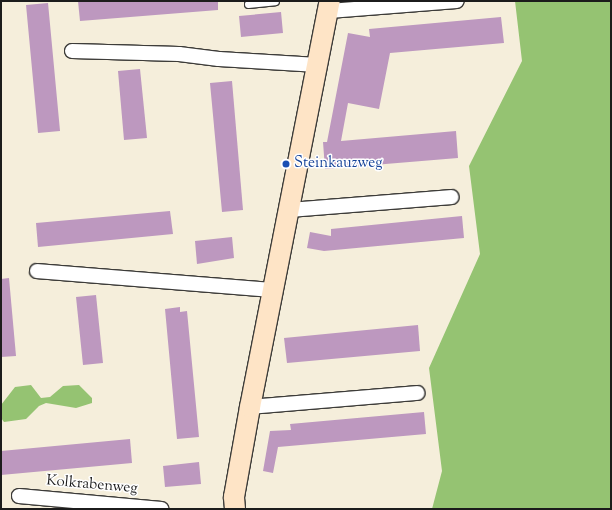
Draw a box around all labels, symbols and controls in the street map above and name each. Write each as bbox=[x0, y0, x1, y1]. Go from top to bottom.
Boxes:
place label: Steinkauzweg bbox=[294, 155, 382, 173]
marker: Steinkauzweg bbox=[281, 159, 291, 169]
street label: Kolkrabenweg bbox=[46, 472, 138, 498]

